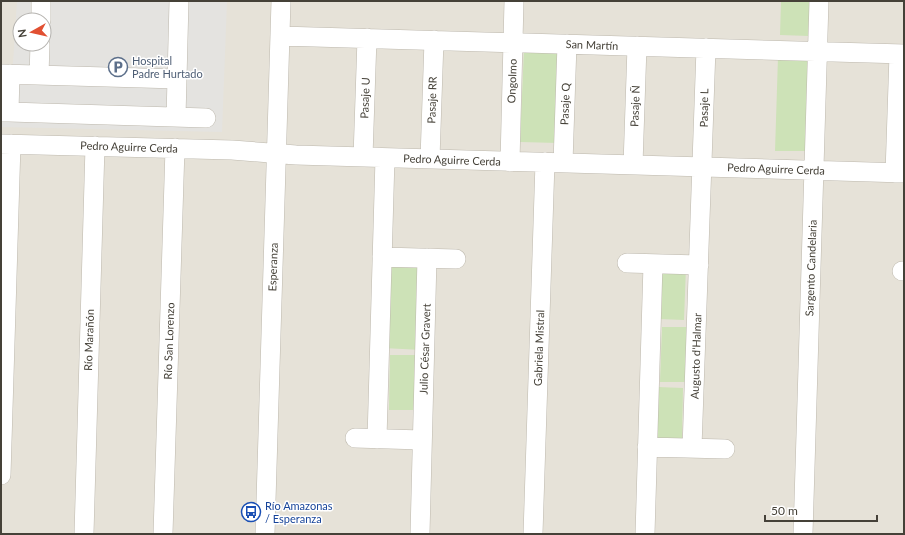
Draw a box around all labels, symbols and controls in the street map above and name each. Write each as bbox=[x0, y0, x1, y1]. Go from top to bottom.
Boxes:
north arrow bbox=[12, 12, 52, 52]
text: N bbox=[15, 28, 29, 39]
street label: San Martín bbox=[565, 37, 619, 52]
place label: Hospital Padre Hurtado bbox=[132, 54, 203, 80]
parking icon: Hospital Padre Hurtado bbox=[107, 56, 129, 78]
street label: Ongolmo bbox=[504, 58, 519, 103]
street label: Pasaje RR bbox=[424, 76, 439, 124]
street label: Pasaje U bbox=[357, 77, 372, 119]
street label: Pasaje Q bbox=[557, 82, 572, 125]
street label: Pasaje Ñ bbox=[627, 85, 642, 127]
street label: Pasaje L bbox=[697, 88, 710, 128]
street label: Pedro Aguirre Cerda bbox=[80, 138, 178, 155]
street label: Pedro Aguirre Cerda bbox=[403, 151, 501, 168]
street label: Pedro Aguirre Cerda bbox=[727, 160, 825, 177]
street label: Sargento Candelaria bbox=[802, 219, 819, 317]
street label: Esperanza bbox=[265, 242, 280, 292]
street label: Río San Lorenzo bbox=[161, 302, 176, 380]
street label: Julio César Gravert bbox=[416, 303, 433, 395]
street label: Río Marañón bbox=[81, 309, 96, 371]
street label: Gabriela Mistral bbox=[531, 310, 546, 386]
street label: Augusto d'Halmar bbox=[687, 313, 704, 399]
scale bar bbox=[765, 497, 877, 523]
place label: Río Amazonas / Esperanza bbox=[265, 499, 333, 525]
bus stop icon: Río Amazonas / Esperanza bbox=[240, 501, 262, 523]
text: 50 m bbox=[771, 503, 798, 518]

